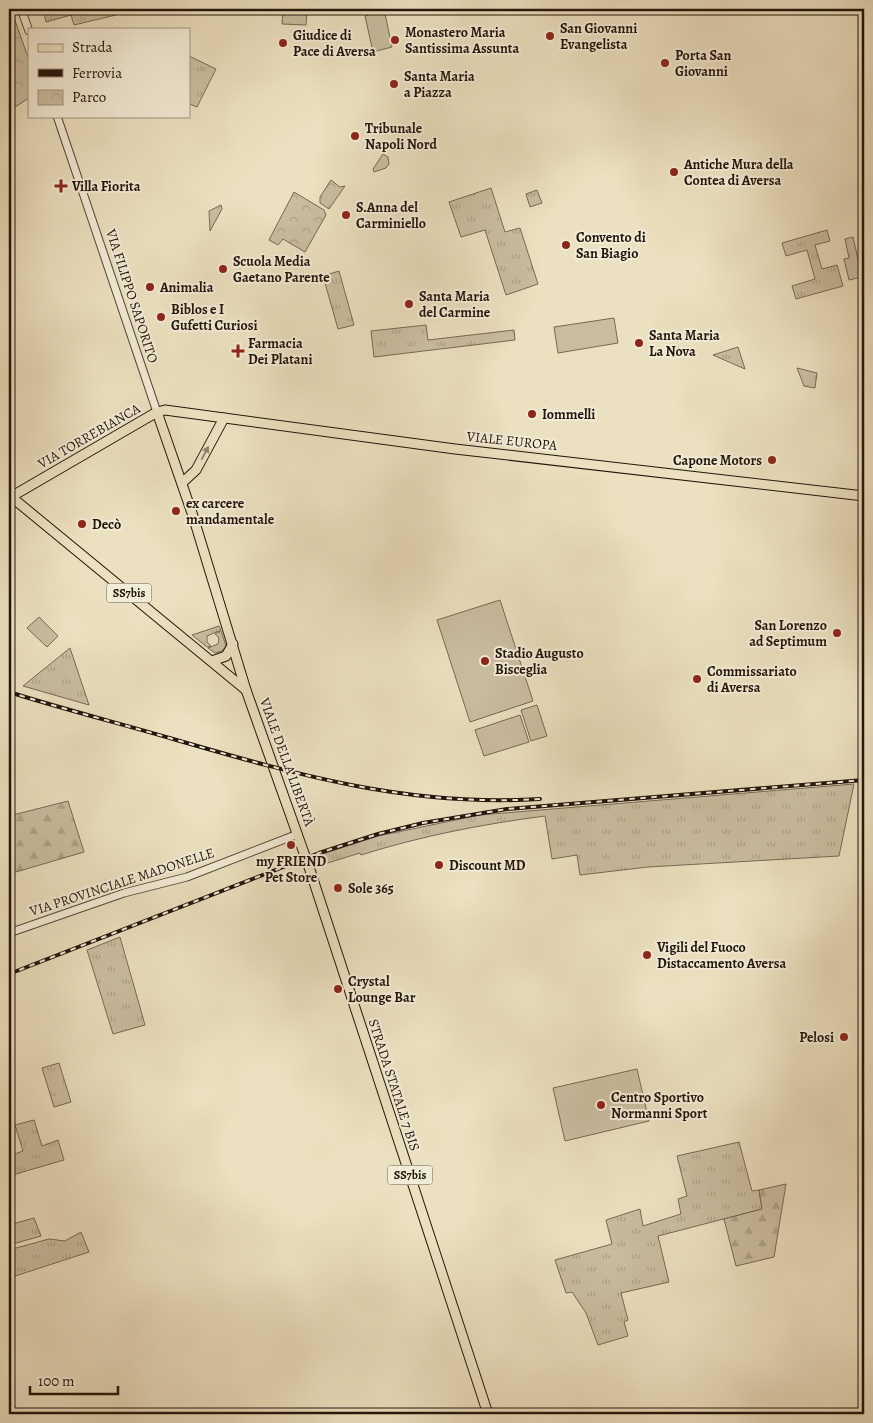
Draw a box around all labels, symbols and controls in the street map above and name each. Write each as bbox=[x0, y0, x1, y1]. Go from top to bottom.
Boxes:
place label: San Giovanni Evangelista bbox=[560, 19, 637, 54]
place label: Monastero Maria Santissima Assunta bbox=[405, 23, 519, 58]
place label: Giudice di Pace di Aversa bbox=[293, 26, 376, 61]
legend bbox=[28, 28, 190, 118]
marker: San Giovanni Evangelista bbox=[544, 30, 556, 42]
marker: Monastero Maria Santissima Assunta bbox=[389, 34, 401, 46]
text: Strada bbox=[72, 37, 113, 57]
marker: Giudice di Pace di Aversa bbox=[277, 37, 289, 49]
place label: Porta San Giovanni bbox=[675, 46, 732, 81]
marker: Porta San Giovanni bbox=[659, 57, 671, 69]
text: Ferrovia bbox=[72, 63, 122, 83]
place label: Santa Maria a Piazza bbox=[404, 67, 475, 102]
marker: Santa Maria a Piazza bbox=[388, 78, 400, 90]
text: Parco bbox=[72, 87, 106, 107]
place label: Tribunale Napoli Nord bbox=[365, 119, 437, 154]
marker: Tribunale Napoli Nord bbox=[349, 130, 361, 142]
place label: Antiche Mura della Contea di Aversa bbox=[683, 155, 794, 190]
marker: Antiche Mura della Contea di Aversa bbox=[668, 166, 680, 178]
place label: Villa Fiorita bbox=[71, 177, 141, 196]
marker: Villa Fiorita bbox=[54, 179, 68, 193]
place label: S.Anna del Carminiello bbox=[356, 198, 426, 233]
marker: S.Anna del Carminiello bbox=[340, 209, 352, 221]
street label: VIA FILIPPO SAPORITO bbox=[101, 226, 163, 366]
place label: Convento di San Biagio bbox=[576, 228, 646, 263]
marker: Convento di San Biagio bbox=[560, 239, 572, 251]
place label: Scuola Media Gaetano Parente bbox=[233, 252, 330, 287]
marker: Scuola Media Gaetano Parente bbox=[217, 263, 229, 275]
place label: Animalia bbox=[159, 278, 214, 297]
marker: Animalia bbox=[144, 281, 156, 293]
place label: Santa Maria del Carmine bbox=[419, 287, 491, 322]
marker: Santa Maria del Carmine bbox=[403, 298, 415, 310]
place label: Biblos e I Gufetti Curiosi bbox=[171, 300, 258, 335]
marker: Biblos e I Gufetti Curiosi bbox=[155, 311, 167, 323]
place label: Santa Maria La Nova bbox=[649, 326, 720, 361]
place label: Farmacia Dei Platani bbox=[248, 334, 313, 369]
marker: Santa Maria La Nova bbox=[633, 337, 645, 349]
marker: Farmacia Dei Platani bbox=[232, 345, 244, 357]
street label: VIA TORREBIANCA bbox=[33, 399, 144, 474]
place label: Iommelli bbox=[542, 405, 595, 424]
marker: Iommelli bbox=[526, 408, 538, 420]
street label: VIALE EUROPA bbox=[465, 427, 559, 455]
one-way arrow bbox=[201, 446, 210, 459]
place label: Capone Motors bbox=[673, 451, 762, 470]
marker: Capone Motors bbox=[766, 454, 778, 466]
place label: ex carcere mandamentale bbox=[186, 494, 275, 529]
marker: ex carcere mandamentale bbox=[170, 505, 182, 517]
place label: Decò bbox=[92, 515, 121, 534]
marker: Decò bbox=[76, 518, 88, 530]
road number: SS7bis bbox=[106, 584, 152, 602]
place label: San Lorenzo ad Septimum bbox=[749, 616, 827, 651]
marker: San Lorenzo ad Septimum bbox=[831, 627, 843, 639]
place label: Stadio Augusto Bisceglia bbox=[495, 644, 584, 679]
marker: Stadio Augusto Bisceglia bbox=[479, 655, 491, 667]
place label: Commissariato di Aversa bbox=[707, 662, 797, 697]
marker: Commissariato di Aversa bbox=[691, 673, 703, 685]
street label: VIALE DELLA LIBERTÀ bbox=[255, 694, 319, 830]
marker: my FRIEND Pet Store bbox=[285, 839, 297, 851]
street label: VIA PROVINCIALE MADONELLE bbox=[26, 843, 217, 921]
place label: my FRIEND Pet Store bbox=[256, 852, 326, 887]
place label: Discount MD bbox=[449, 856, 526, 875]
marker: Discount MD bbox=[433, 859, 445, 871]
place label: Sole 365 bbox=[348, 879, 394, 898]
marker: Sole 365 bbox=[332, 882, 344, 894]
place label: Vigili del Fuoco Distaccamento Aversa bbox=[656, 938, 786, 973]
marker: Vigili del Fuoco Distaccamento Aversa bbox=[641, 949, 653, 961]
place label: Crystal Lounge Bar bbox=[348, 972, 416, 1007]
marker: Crystal Lounge Bar bbox=[332, 983, 344, 995]
street label: STRADA STATALE 7 BIS bbox=[364, 1017, 424, 1153]
place label: Pelosi bbox=[799, 1028, 834, 1047]
marker: Pelosi bbox=[838, 1031, 850, 1043]
place label: Centro Sportivo Normanni Sport bbox=[611, 1088, 708, 1123]
marker: Centro Sportivo Normanni Sport bbox=[595, 1099, 607, 1111]
road number: SS7bis bbox=[388, 1166, 432, 1184]
scale bar bbox=[30, 1363, 118, 1395]
text: 100 m bbox=[38, 1371, 75, 1391]

